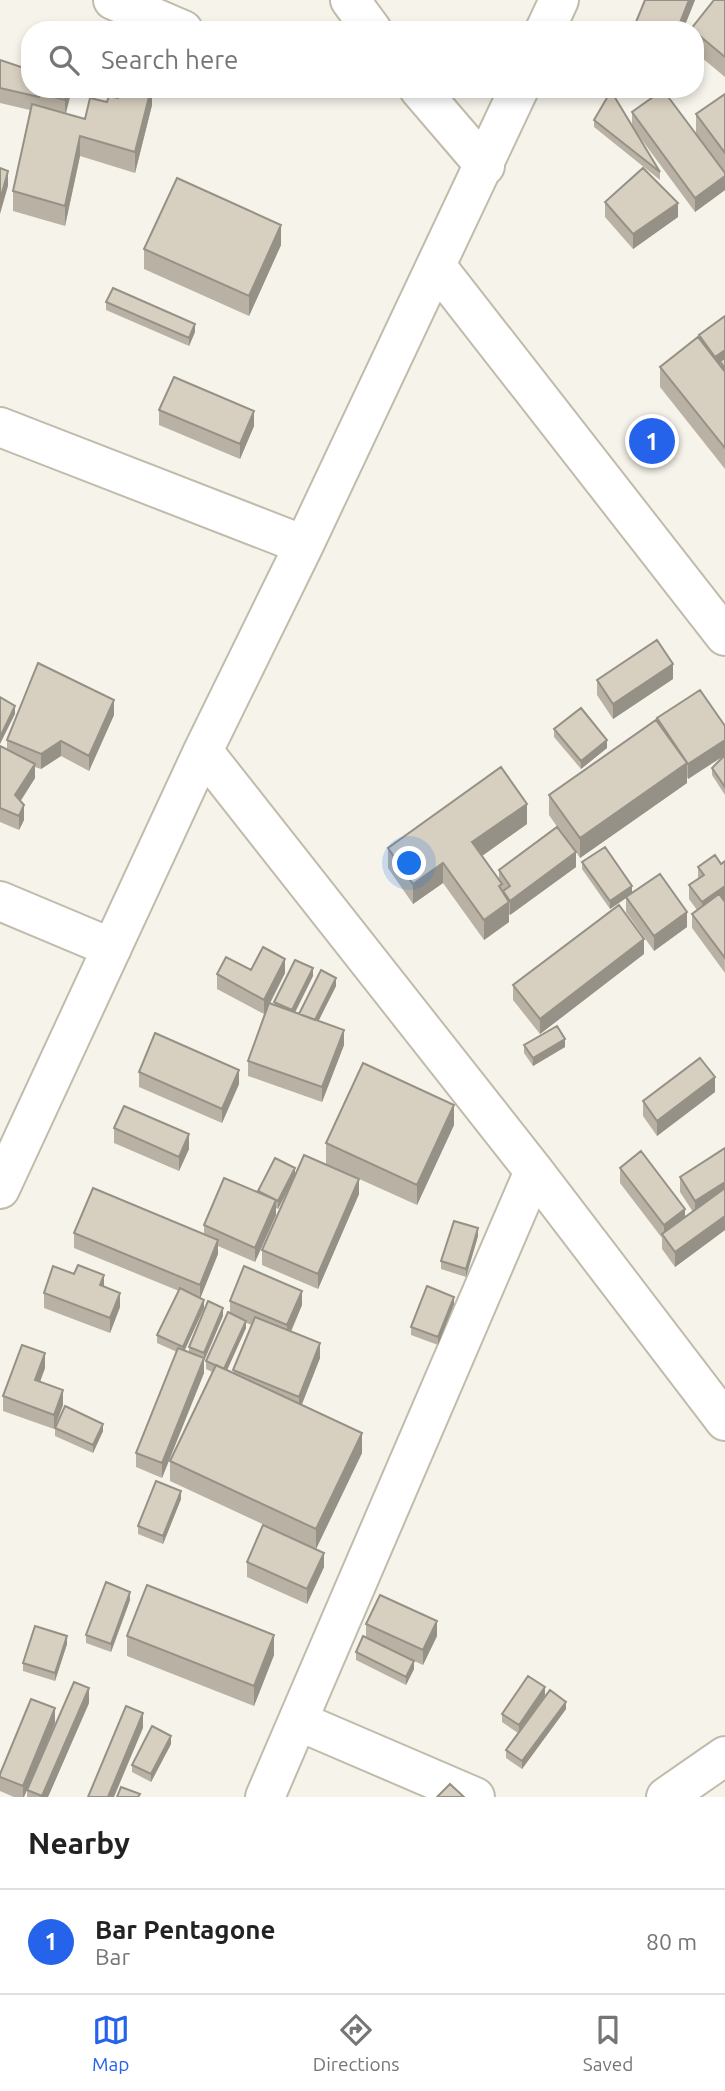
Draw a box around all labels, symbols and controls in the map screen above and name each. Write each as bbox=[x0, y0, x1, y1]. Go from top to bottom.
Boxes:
search box bbox=[21, 21, 704, 98]
icon: search bbox=[45, 41, 83, 79]
text: Search here bbox=[101, 45, 238, 74]
pin: 1 bbox=[629, 415, 675, 467]
your location bbox=[392, 846, 426, 880]
text: Nearby bbox=[28, 1826, 130, 1860]
text: Bar Pentagone bbox=[95, 1915, 276, 1944]
text: 1 bbox=[45, 1929, 57, 1954]
text: 80 m bbox=[646, 1929, 697, 1954]
text: Bar bbox=[95, 1944, 130, 1969]
tab: Map bbox=[92, 2011, 130, 2075]
tab: Directions bbox=[313, 2011, 400, 2075]
tab: Saved bbox=[583, 2011, 633, 2075]

